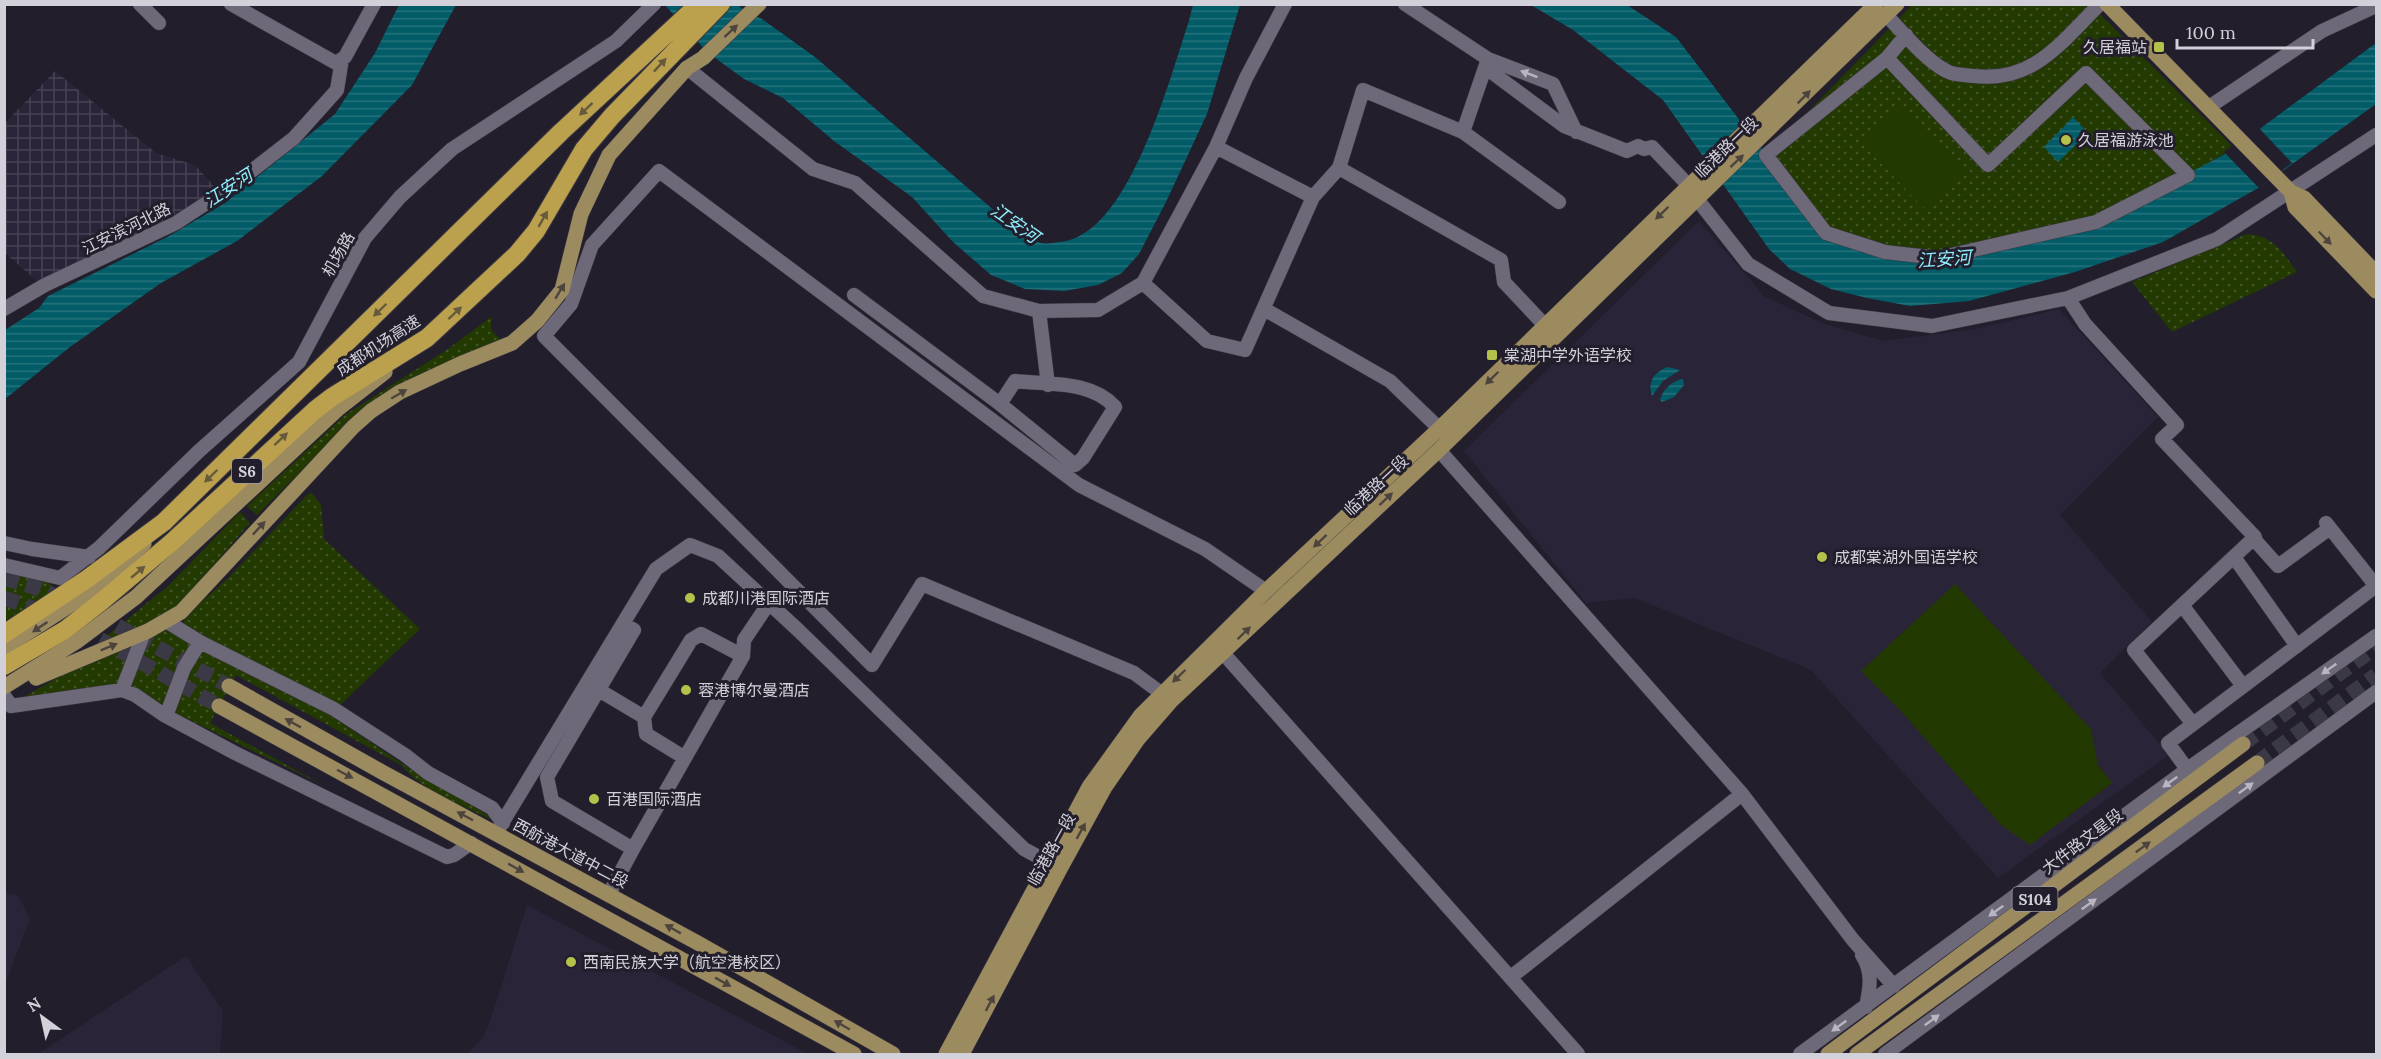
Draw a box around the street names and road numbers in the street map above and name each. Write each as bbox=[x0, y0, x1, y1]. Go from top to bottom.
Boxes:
street label: 临港路一段 bbox=[1690, 112, 1762, 182]
street label: 江安滨河北路 bbox=[78, 198, 174, 258]
street label: 机场路 bbox=[318, 228, 358, 280]
street label: 成都机场高速 bbox=[332, 310, 424, 380]
street label: 临港路一段 bbox=[1340, 450, 1412, 520]
road number: S6 bbox=[232, 459, 262, 483]
street label: 大件路文星段 bbox=[2038, 804, 2126, 878]
street label: 临港路一段 bbox=[1023, 809, 1079, 889]
street label: 西航港大道中二段 bbox=[510, 814, 632, 892]
road number: S104 bbox=[2012, 887, 2058, 911]

